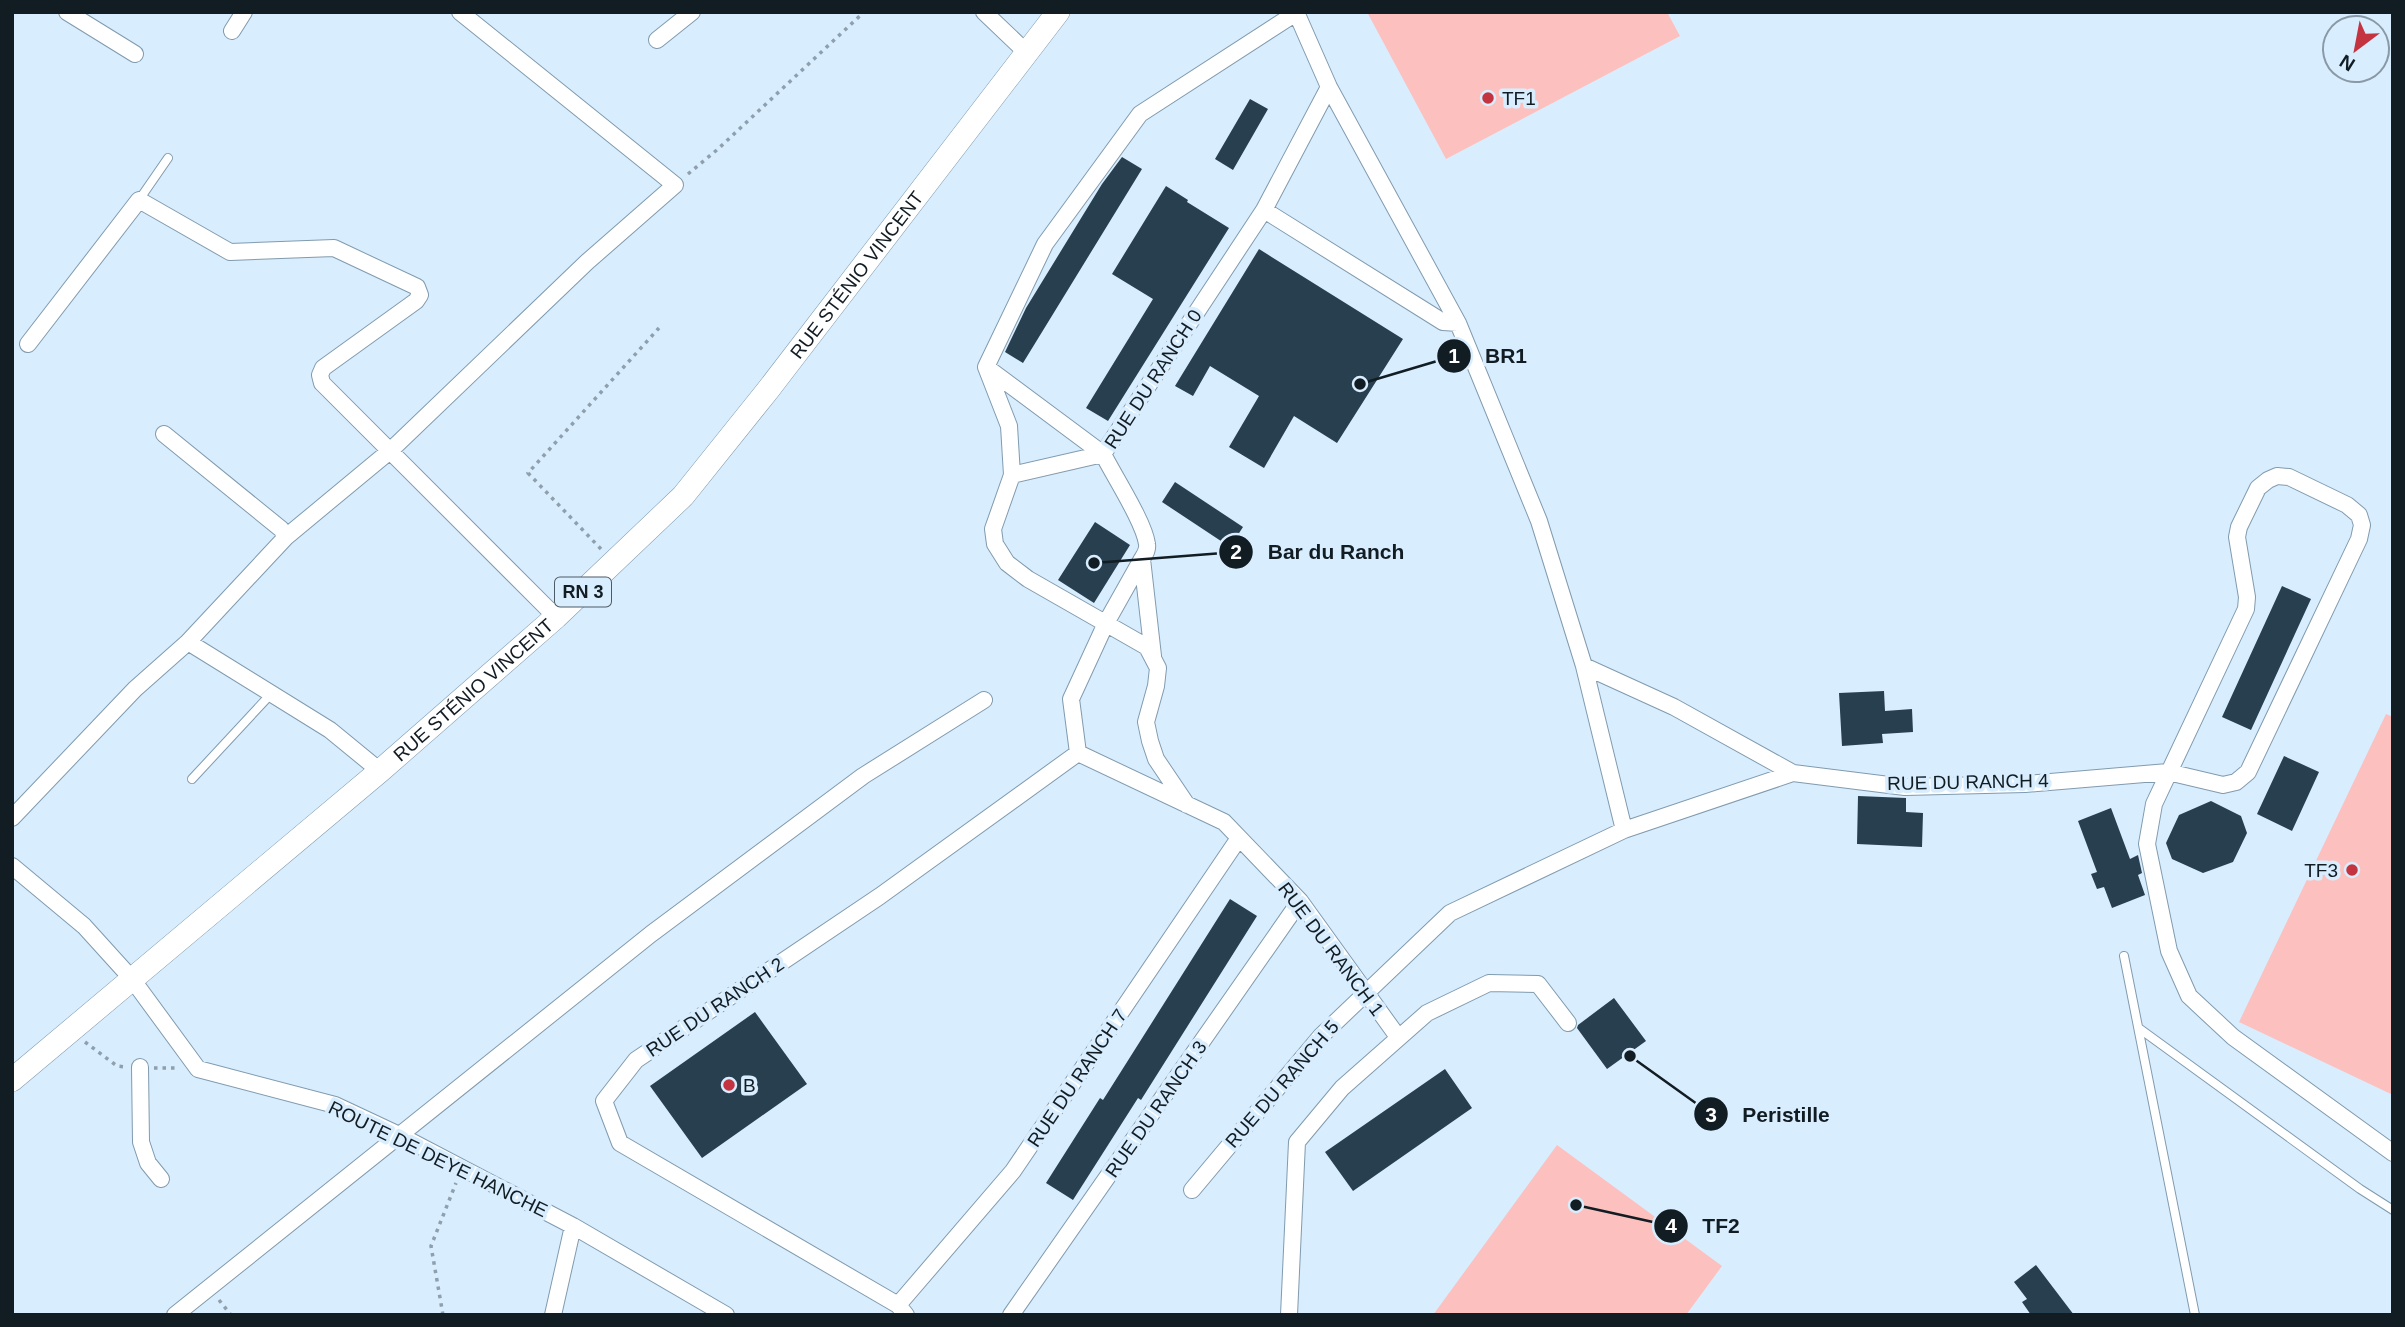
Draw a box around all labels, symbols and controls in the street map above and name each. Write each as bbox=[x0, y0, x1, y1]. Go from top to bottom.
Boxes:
north arrow bbox=[2321, 14, 2391, 84]
text: N bbox=[2336, 50, 2359, 76]
place label: TF1 bbox=[1502, 88, 1536, 109]
marker: TF1 bbox=[1480, 90, 1496, 106]
street label: RUE STÉNIO VINCENT bbox=[786, 187, 927, 362]
street label: RUE DU RANCH 0 bbox=[1100, 306, 1206, 452]
callout: BR1 bbox=[1436, 335, 1541, 377]
text: 1 bbox=[1448, 344, 1460, 367]
text: BR1 bbox=[1485, 344, 1527, 367]
callout: Bar du Ranch bbox=[1219, 531, 1418, 573]
text: 2 bbox=[1230, 540, 1242, 563]
text: Bar du Ranch bbox=[1268, 540, 1404, 563]
road number: RN 3 bbox=[555, 578, 611, 606]
street label: RUE STÉNIO VINCENT bbox=[389, 614, 557, 765]
street label: RUE DU RANCH 4 bbox=[1887, 770, 2049, 794]
place label: TF3 bbox=[2304, 860, 2338, 881]
marker: TF3 bbox=[2344, 862, 2360, 878]
street label: RUE DU RANCH 1 bbox=[1274, 878, 1388, 1020]
street label: RUE DU RANCH 2 bbox=[642, 953, 788, 1061]
street label: RUE DU RANCH 7 bbox=[1023, 1005, 1131, 1151]
street label: RUE DU RANCH 5 bbox=[1221, 1016, 1343, 1152]
street label: RUE DU RANCH 3 bbox=[1101, 1037, 1211, 1181]
place label: B bbox=[743, 1075, 756, 1096]
marker: B bbox=[721, 1077, 737, 1093]
callout: Peristille bbox=[1694, 1093, 1844, 1135]
street label: ROUTE DE DEYE HANCHE bbox=[325, 1097, 551, 1221]
text: 3 bbox=[1705, 1103, 1717, 1126]
text: Peristille bbox=[1742, 1103, 1830, 1126]
callout: TF2 bbox=[1653, 1205, 1753, 1247]
text: 4 bbox=[1665, 1214, 1677, 1237]
text: TF2 bbox=[1702, 1214, 1740, 1237]

